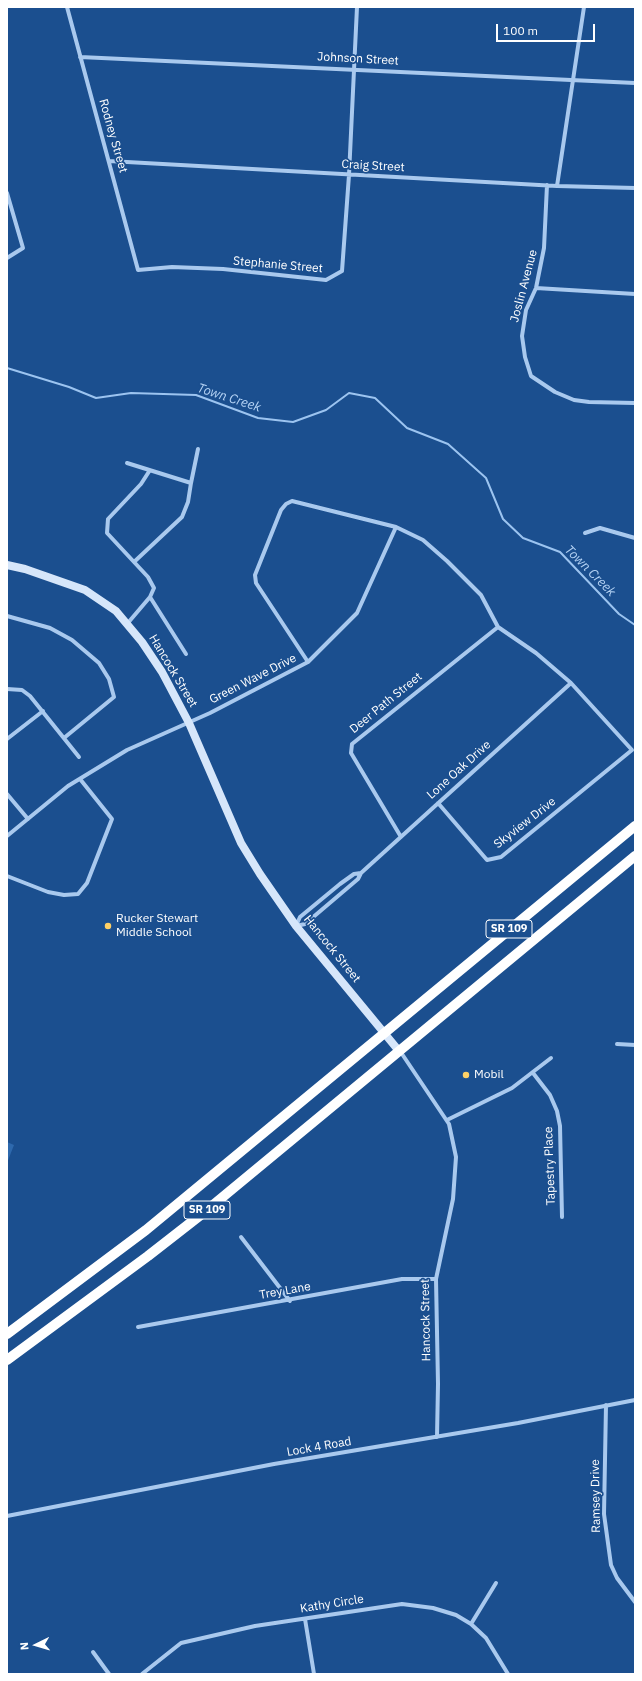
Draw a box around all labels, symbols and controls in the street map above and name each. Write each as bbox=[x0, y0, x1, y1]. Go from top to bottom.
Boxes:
scale bar bbox=[498, 16, 597, 42]
text: 100 m bbox=[503, 23, 538, 38]
street label: Johnson Street bbox=[317, 50, 399, 68]
street label: Rodney Street bbox=[96, 97, 130, 175]
street label: Craig Street bbox=[341, 157, 405, 175]
street label: Joslin Avenue bbox=[507, 248, 541, 324]
street label: Stephanie Street bbox=[233, 254, 323, 276]
water label: Town Creek bbox=[195, 380, 263, 416]
water label: Town Creek bbox=[561, 542, 619, 600]
street label: Hancock Street bbox=[146, 632, 200, 710]
street label: Green Wave Drive bbox=[207, 651, 299, 707]
street label: Deer Path Street bbox=[347, 669, 425, 737]
street label: Lone Oak Drive bbox=[424, 738, 494, 802]
street label: Skyview Drive bbox=[491, 794, 559, 852]
place label: Rucker Stewart Middle School bbox=[116, 912, 198, 940]
street label: Hancock Street bbox=[300, 912, 364, 986]
road number: SR 109 bbox=[486, 920, 532, 938]
marker: Rucker Stewart Middle School bbox=[103, 921, 113, 931]
place label: Mobil bbox=[474, 1068, 504, 1082]
marker: Mobil bbox=[461, 1070, 471, 1080]
street label: Tapestry Place bbox=[541, 1126, 559, 1206]
road number: SR 109 bbox=[184, 1201, 230, 1219]
street label: Trey Lane bbox=[258, 1279, 312, 1303]
street label: Hancock Street bbox=[418, 1279, 434, 1361]
street label: Lock 4 Road bbox=[286, 1434, 352, 1460]
street label: Ramsey Drive bbox=[588, 1459, 604, 1533]
street label: Kathy Circle bbox=[299, 1592, 365, 1616]
north arrow bbox=[16, 1625, 56, 1665]
text: N bbox=[17, 1641, 31, 1651]

